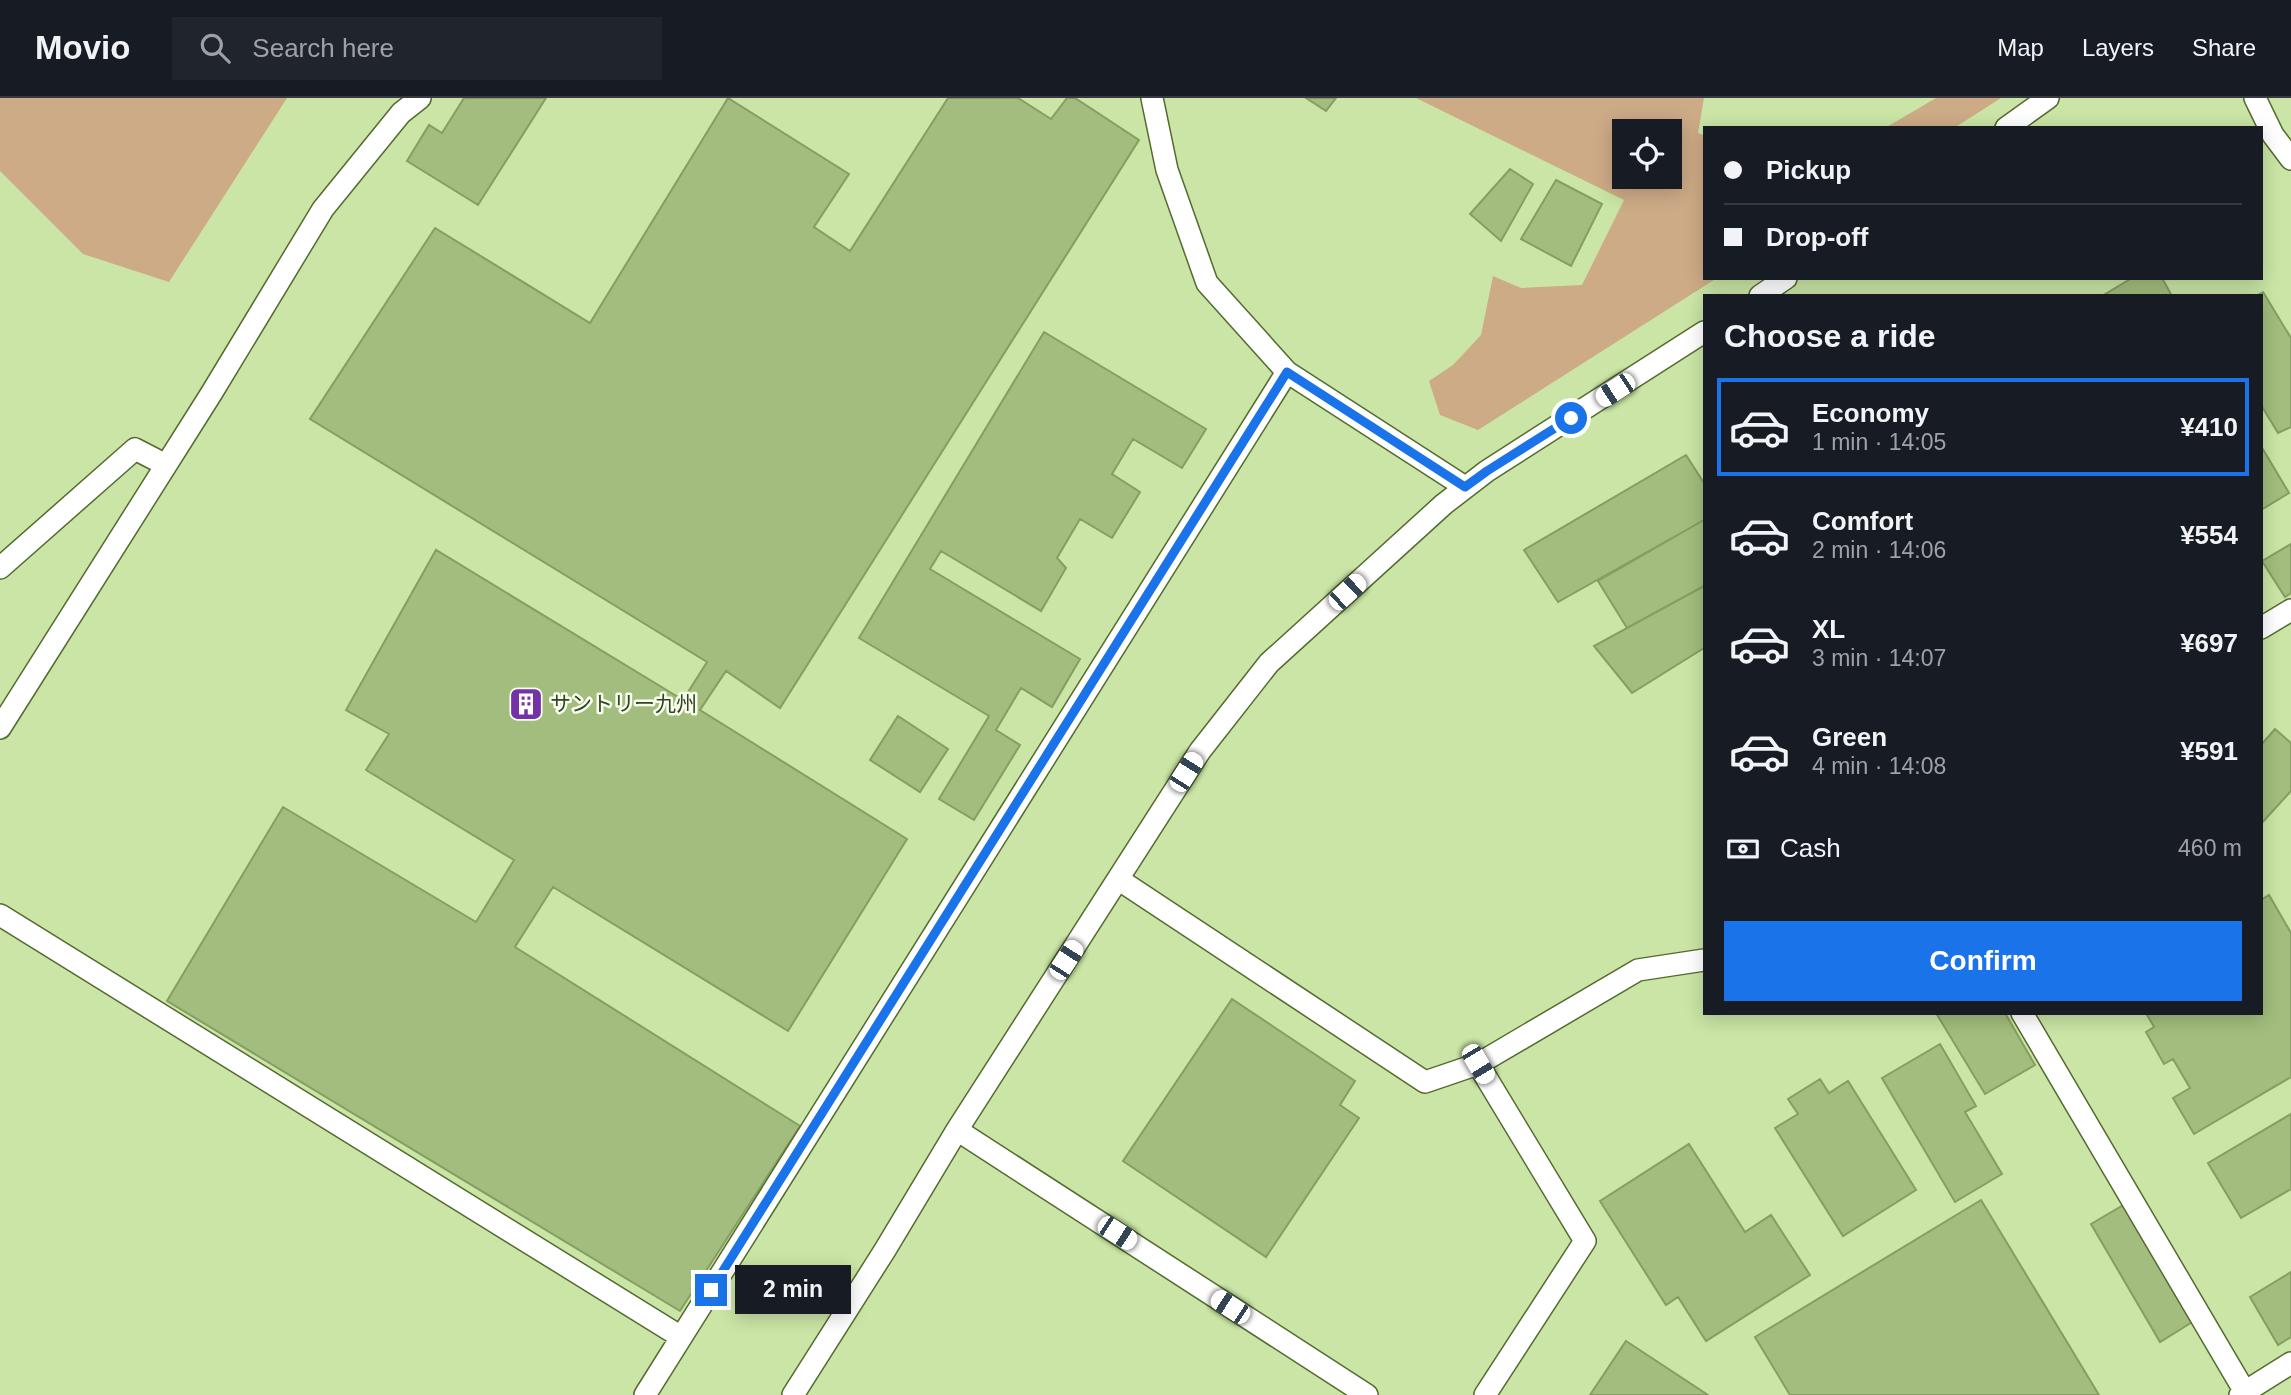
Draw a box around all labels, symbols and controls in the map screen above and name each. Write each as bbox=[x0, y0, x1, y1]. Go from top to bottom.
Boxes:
search box bbox=[172, 17, 662, 80]
text: Movio bbox=[35, 29, 130, 66]
icon: search bbox=[196, 29, 234, 67]
text: Search here bbox=[252, 33, 394, 63]
text: Map bbox=[1997, 34, 2044, 61]
text: Layers bbox=[2082, 34, 2154, 61]
text: Share bbox=[2192, 34, 2256, 61]
map controls bbox=[1612, 119, 1682, 189]
button: locate bbox=[1612, 119, 1682, 189]
text: Pickup bbox=[1766, 155, 1851, 185]
text: Drop-off bbox=[1766, 222, 1869, 252]
text: Choose a ride bbox=[1724, 318, 1936, 354]
car bbox=[1592, 370, 1639, 410]
icon: car bbox=[1728, 396, 1791, 459]
text: Economy bbox=[1812, 398, 1929, 428]
route start bbox=[1555, 402, 1587, 434]
text: ¥410 bbox=[2180, 412, 2238, 442]
text: 1 min · 14:05 bbox=[1812, 429, 1946, 455]
icon: car bbox=[1728, 504, 1791, 567]
text: Comfort bbox=[1812, 506, 1913, 536]
text: ¥554 bbox=[2180, 520, 2238, 550]
text: 2 min · 14:06 bbox=[1812, 537, 1946, 563]
car bbox=[1325, 570, 1370, 614]
icon: car bbox=[1728, 612, 1791, 675]
text: XL bbox=[1812, 614, 1845, 644]
text: ¥697 bbox=[2180, 628, 2238, 658]
text: 3 min · 14:07 bbox=[1812, 645, 1946, 671]
building icon: サントリー九州 bbox=[507, 685, 545, 723]
place label: サントリー九州 bbox=[550, 692, 697, 715]
icon: car bbox=[1728, 720, 1791, 783]
text: Green bbox=[1812, 722, 1887, 752]
text: ¥591 bbox=[2180, 736, 2238, 766]
car bbox=[1166, 749, 1207, 795]
text: 4 min · 14:08 bbox=[1812, 753, 1946, 779]
icon: cash bbox=[1724, 830, 1762, 868]
text: Cash bbox=[1780, 833, 1841, 863]
text: 460 m bbox=[2178, 835, 2242, 861]
button: Confirm bbox=[1724, 921, 2242, 1001]
car bbox=[1046, 937, 1087, 983]
car bbox=[1459, 1041, 1498, 1087]
car bbox=[1094, 1213, 1141, 1253]
callout: 2 min bbox=[736, 1266, 851, 1314]
route end bbox=[695, 1274, 727, 1306]
text: 2 min bbox=[763, 1276, 823, 1302]
car bbox=[1207, 1287, 1254, 1327]

